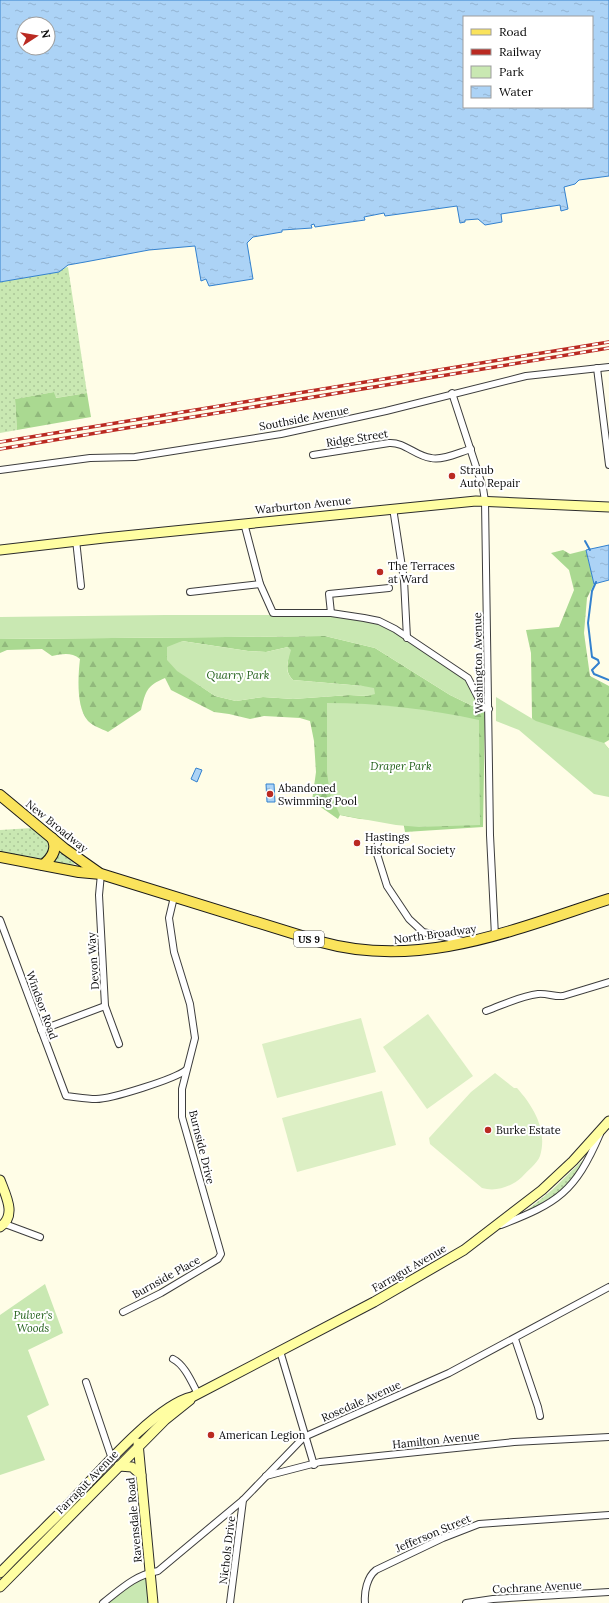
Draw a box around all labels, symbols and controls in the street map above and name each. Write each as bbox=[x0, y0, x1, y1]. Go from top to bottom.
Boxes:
north arrow bbox=[16, 16, 56, 56]
legend bbox=[463, 16, 593, 108]
text: Road bbox=[499, 24, 527, 39]
text: N bbox=[38, 28, 54, 40]
text: Railway bbox=[499, 44, 542, 59]
text: Park bbox=[499, 64, 525, 79]
text: Water bbox=[499, 84, 534, 99]
street label: Southside Avenue bbox=[258, 402, 350, 434]
street label: Ridge Street bbox=[325, 426, 390, 450]
place label: Straub Auto Repair bbox=[459, 463, 520, 490]
marker: Straub Auto Repair bbox=[447, 471, 457, 481]
street label: Warburton Avenue bbox=[254, 493, 352, 517]
place label: The Terraces at Ward bbox=[388, 559, 455, 586]
marker: The Terraces at Ward bbox=[375, 567, 385, 577]
street label: Washington Avenue bbox=[470, 612, 486, 714]
park label: Quarry Park bbox=[207, 668, 270, 682]
park label: Draper Park bbox=[370, 759, 432, 773]
place label: Abandoned Swimming Pool bbox=[277, 781, 357, 808]
marker: Abandoned Swimming Pool bbox=[265, 789, 275, 799]
street label: New Broadway bbox=[23, 797, 91, 855]
place label: Hastings Historical Society bbox=[365, 830, 455, 857]
marker: Hastings Historical Society bbox=[352, 838, 362, 848]
street label: North Broadway bbox=[393, 921, 477, 947]
road number: US 9 bbox=[294, 931, 324, 947]
street label: Devon Way bbox=[84, 932, 102, 990]
street label: Windsor Road bbox=[23, 969, 61, 1042]
street label: Burnside Drive bbox=[186, 1108, 218, 1186]
place label: Burke Estate bbox=[496, 1123, 561, 1137]
marker: Burke Estate bbox=[483, 1125, 493, 1135]
street label: Farragut Avenue bbox=[369, 1241, 449, 1295]
street label: Burnside Place bbox=[130, 1253, 202, 1301]
park label: Pulver's Woods bbox=[13, 1308, 53, 1335]
street label: Rosedale Avenue bbox=[319, 1377, 403, 1425]
place label: American Legion bbox=[218, 1428, 306, 1442]
street label: Hamilton Avenue bbox=[392, 1428, 480, 1452]
marker: American Legion bbox=[206, 1430, 216, 1440]
street label: Farragut Avenue bbox=[53, 1447, 121, 1517]
street label: Ravensdale Road bbox=[123, 1476, 145, 1563]
street label: Jefferson Street bbox=[392, 1511, 473, 1556]
street label: Nichols Drive bbox=[216, 1515, 238, 1585]
street label: Cochrane Avenue bbox=[492, 1578, 582, 1596]

